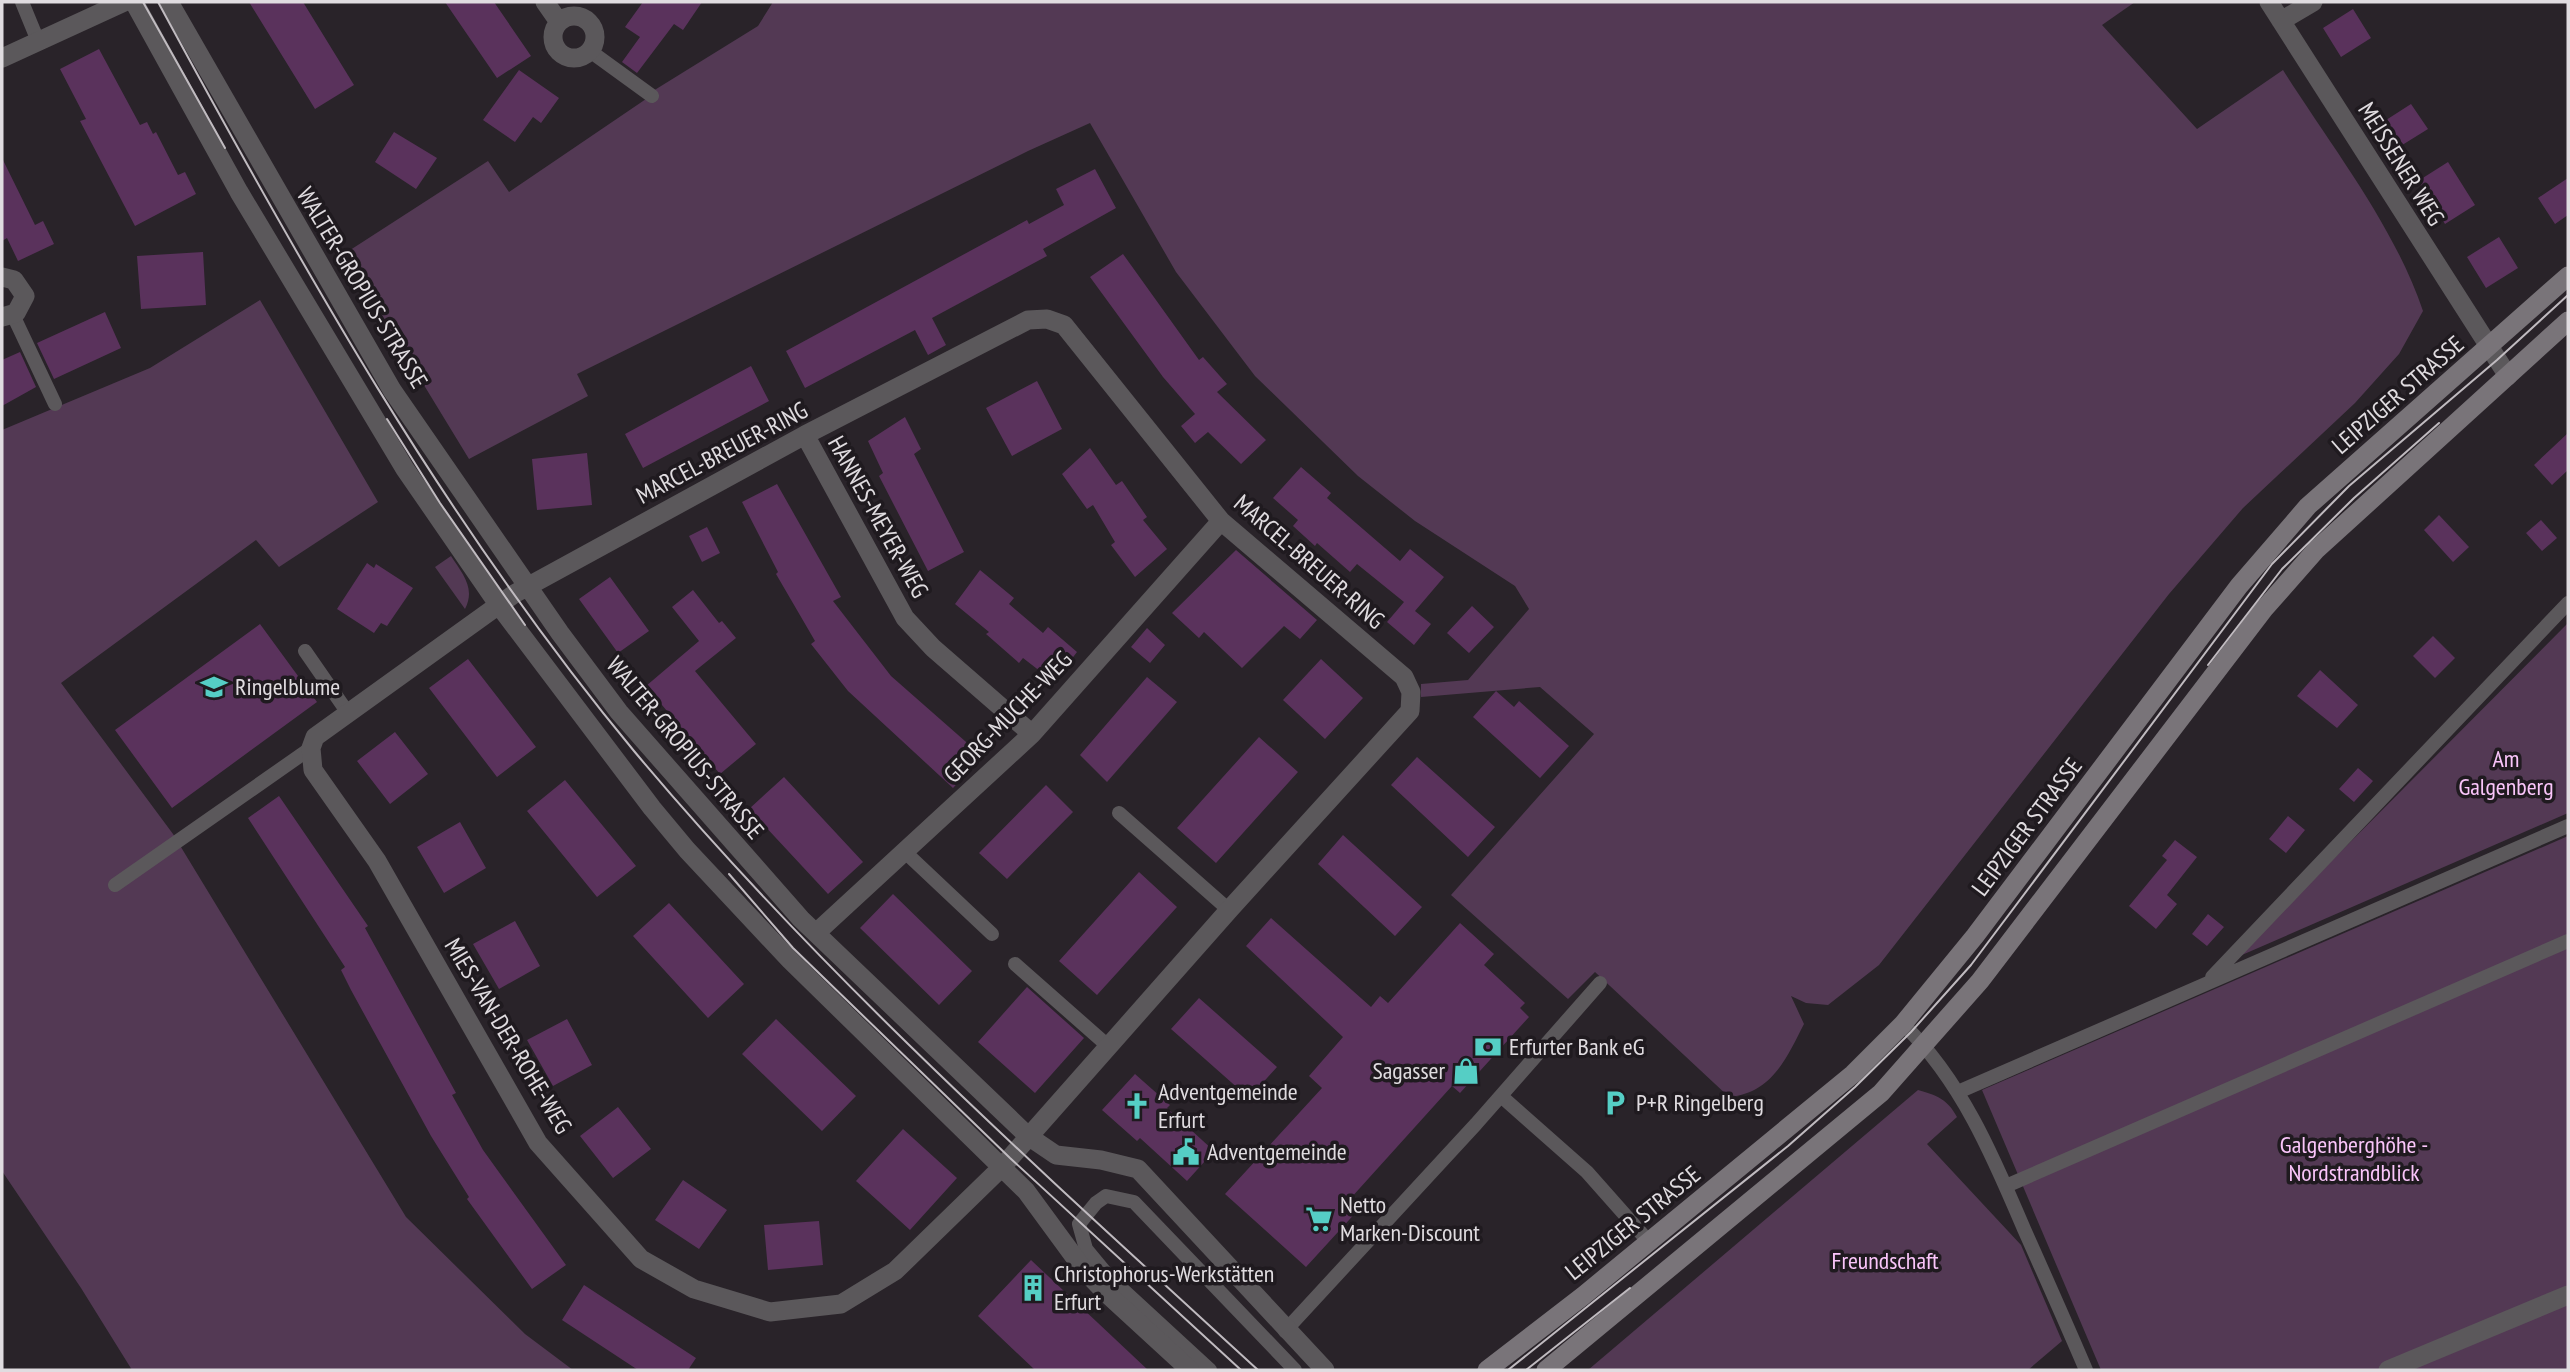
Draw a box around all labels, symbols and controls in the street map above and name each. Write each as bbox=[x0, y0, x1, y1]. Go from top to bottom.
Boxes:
street label: MEISSENER WEG bbox=[2351, 96, 2452, 231]
street label: WALTER-GROPIUS-STRASSE bbox=[290, 181, 435, 394]
street label: LEIPZIGER STRASSE bbox=[2325, 329, 2470, 461]
street label: MARCEL-BREUER-RING bbox=[631, 394, 813, 511]
street label: HANNES-MEYER-WEG bbox=[821, 430, 936, 603]
street label: MARCEL-BREUER-RING bbox=[1228, 488, 1391, 636]
street label: GEORG-MUCHE-WEG bbox=[937, 644, 1079, 789]
street label: WALTER-GROPIUS-STRASSE bbox=[600, 650, 771, 845]
place label: Ringelblume bbox=[235, 671, 340, 702]
school or university icon: Ringelblume bbox=[199, 672, 229, 702]
park label: Am Galgenberg bbox=[2458, 743, 2554, 802]
street label: LEIPZIGER STRASSE bbox=[1965, 751, 2089, 902]
street label: MIES-VAN-DER-ROHE-WEG bbox=[438, 932, 579, 1139]
place label: Erfurter Bank eG bbox=[1509, 1031, 1645, 1062]
bank icon: Erfurter Bank eG bbox=[1473, 1032, 1503, 1062]
place label: Sagasser bbox=[1372, 1055, 1445, 1086]
shop icon: Sagasser bbox=[1451, 1056, 1481, 1086]
place label: Adventgemeinde Erfurt bbox=[1158, 1076, 1298, 1135]
place label: P+R Ringelberg bbox=[1636, 1087, 1764, 1118]
parking icon: P+R Ringelberg bbox=[1600, 1088, 1630, 1118]
church icon: Adventgemeinde Erfurt bbox=[1122, 1091, 1152, 1121]
park label: Galgenberghöhe - Nordstrandblick bbox=[2280, 1129, 2428, 1188]
place label: Adventgemeinde bbox=[1207, 1136, 1347, 1167]
public building icon: Adventgemeinde bbox=[1171, 1137, 1201, 1167]
street label: LEIPZIGER STRASSE bbox=[1559, 1159, 1707, 1287]
place label: Netto Marken-Discount bbox=[1340, 1189, 1480, 1248]
supermarket icon: Netto Marken-Discount bbox=[1304, 1204, 1334, 1234]
park label: Freundschaft bbox=[1831, 1245, 1939, 1276]
place label: Christophorus-Werkstätten Erfurt bbox=[1054, 1258, 1274, 1317]
building icon: Christophorus-Werkstätten Erfurt bbox=[1018, 1273, 1048, 1303]

